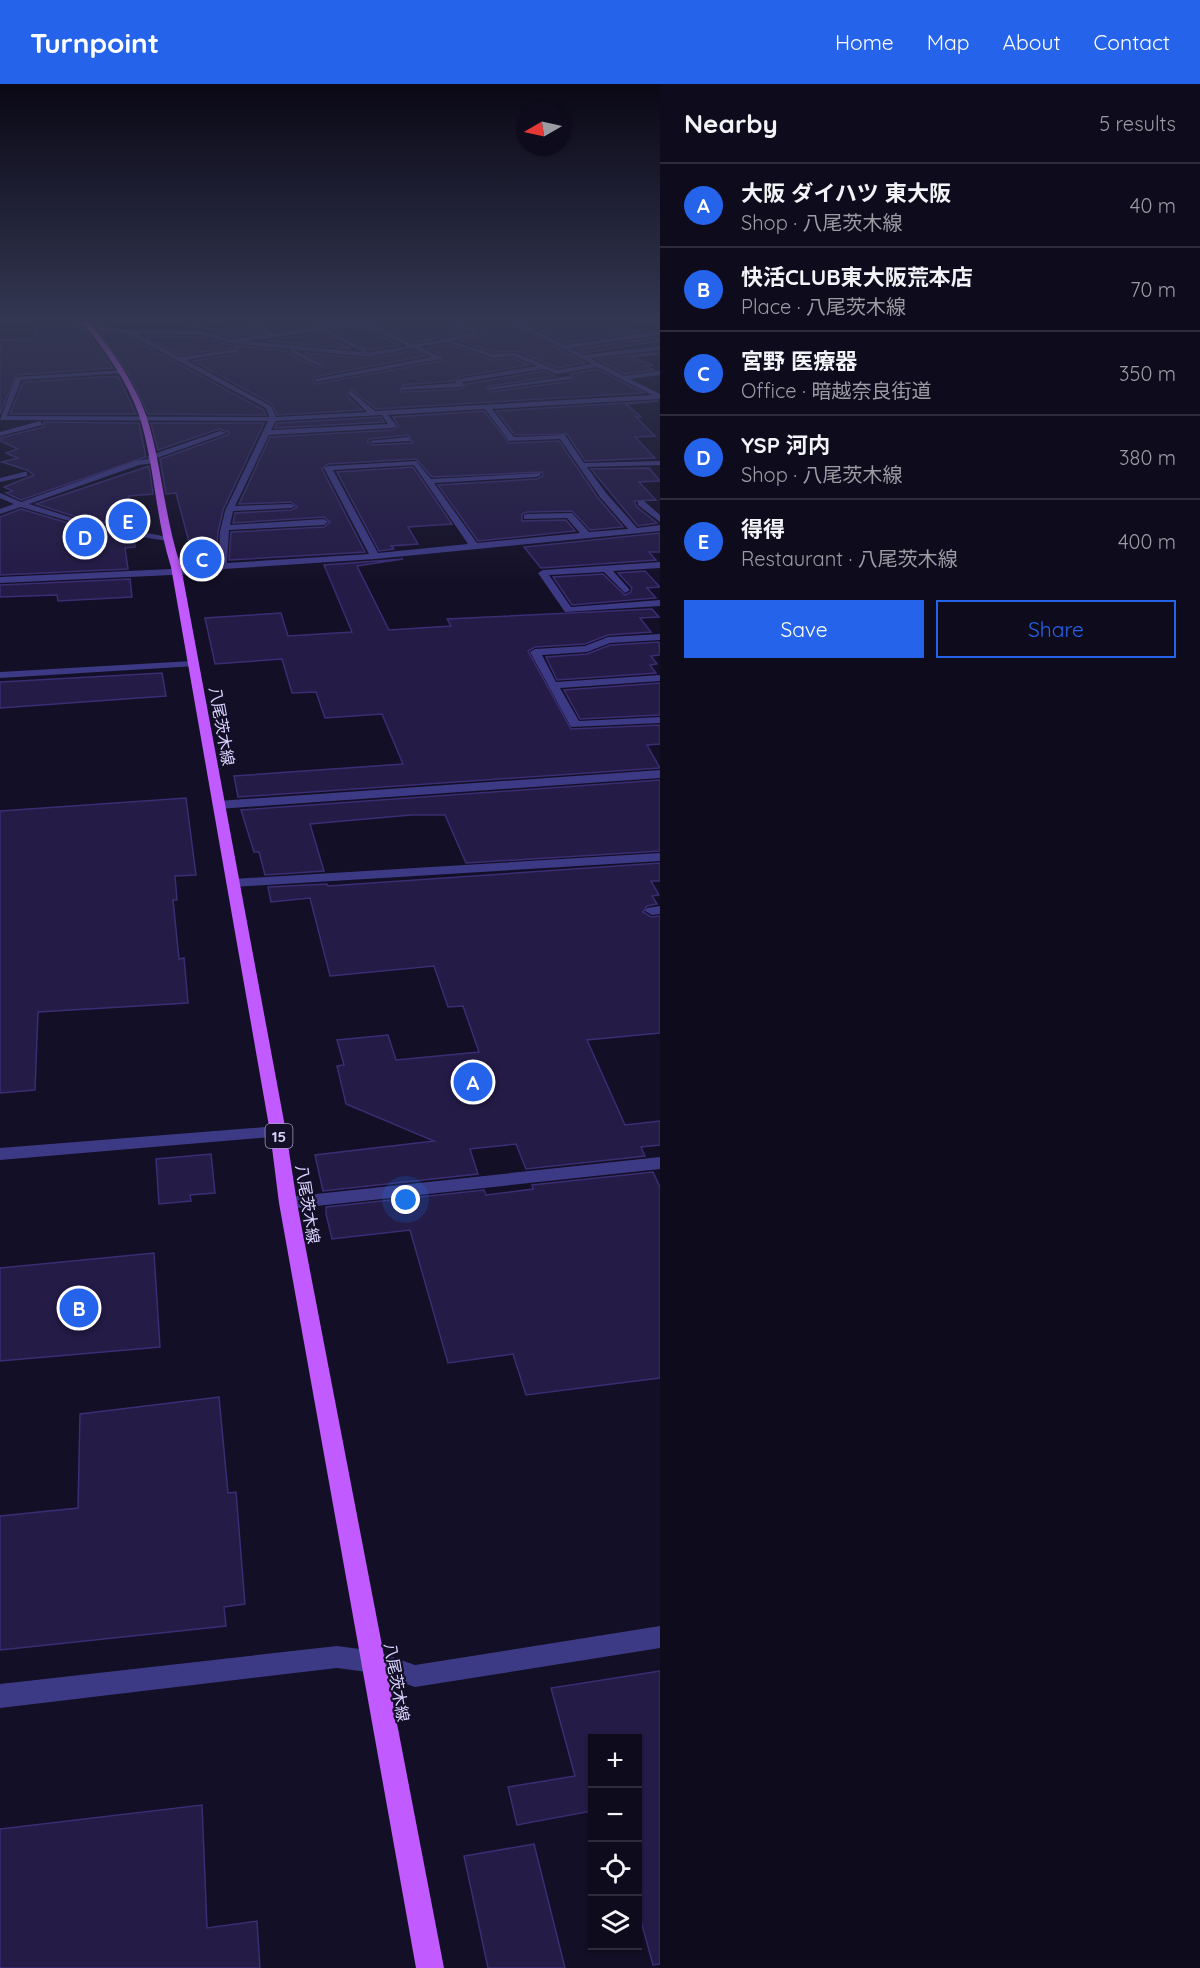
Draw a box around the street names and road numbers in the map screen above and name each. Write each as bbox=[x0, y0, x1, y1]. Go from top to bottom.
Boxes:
street label: 八尾茨木線 bbox=[205, 685, 239, 767]
road number: 15 bbox=[266, 1124, 292, 1148]
street label: 八尾茨木線 bbox=[292, 1163, 324, 1245]
street label: 八尾茨木線 bbox=[380, 1641, 414, 1723]

